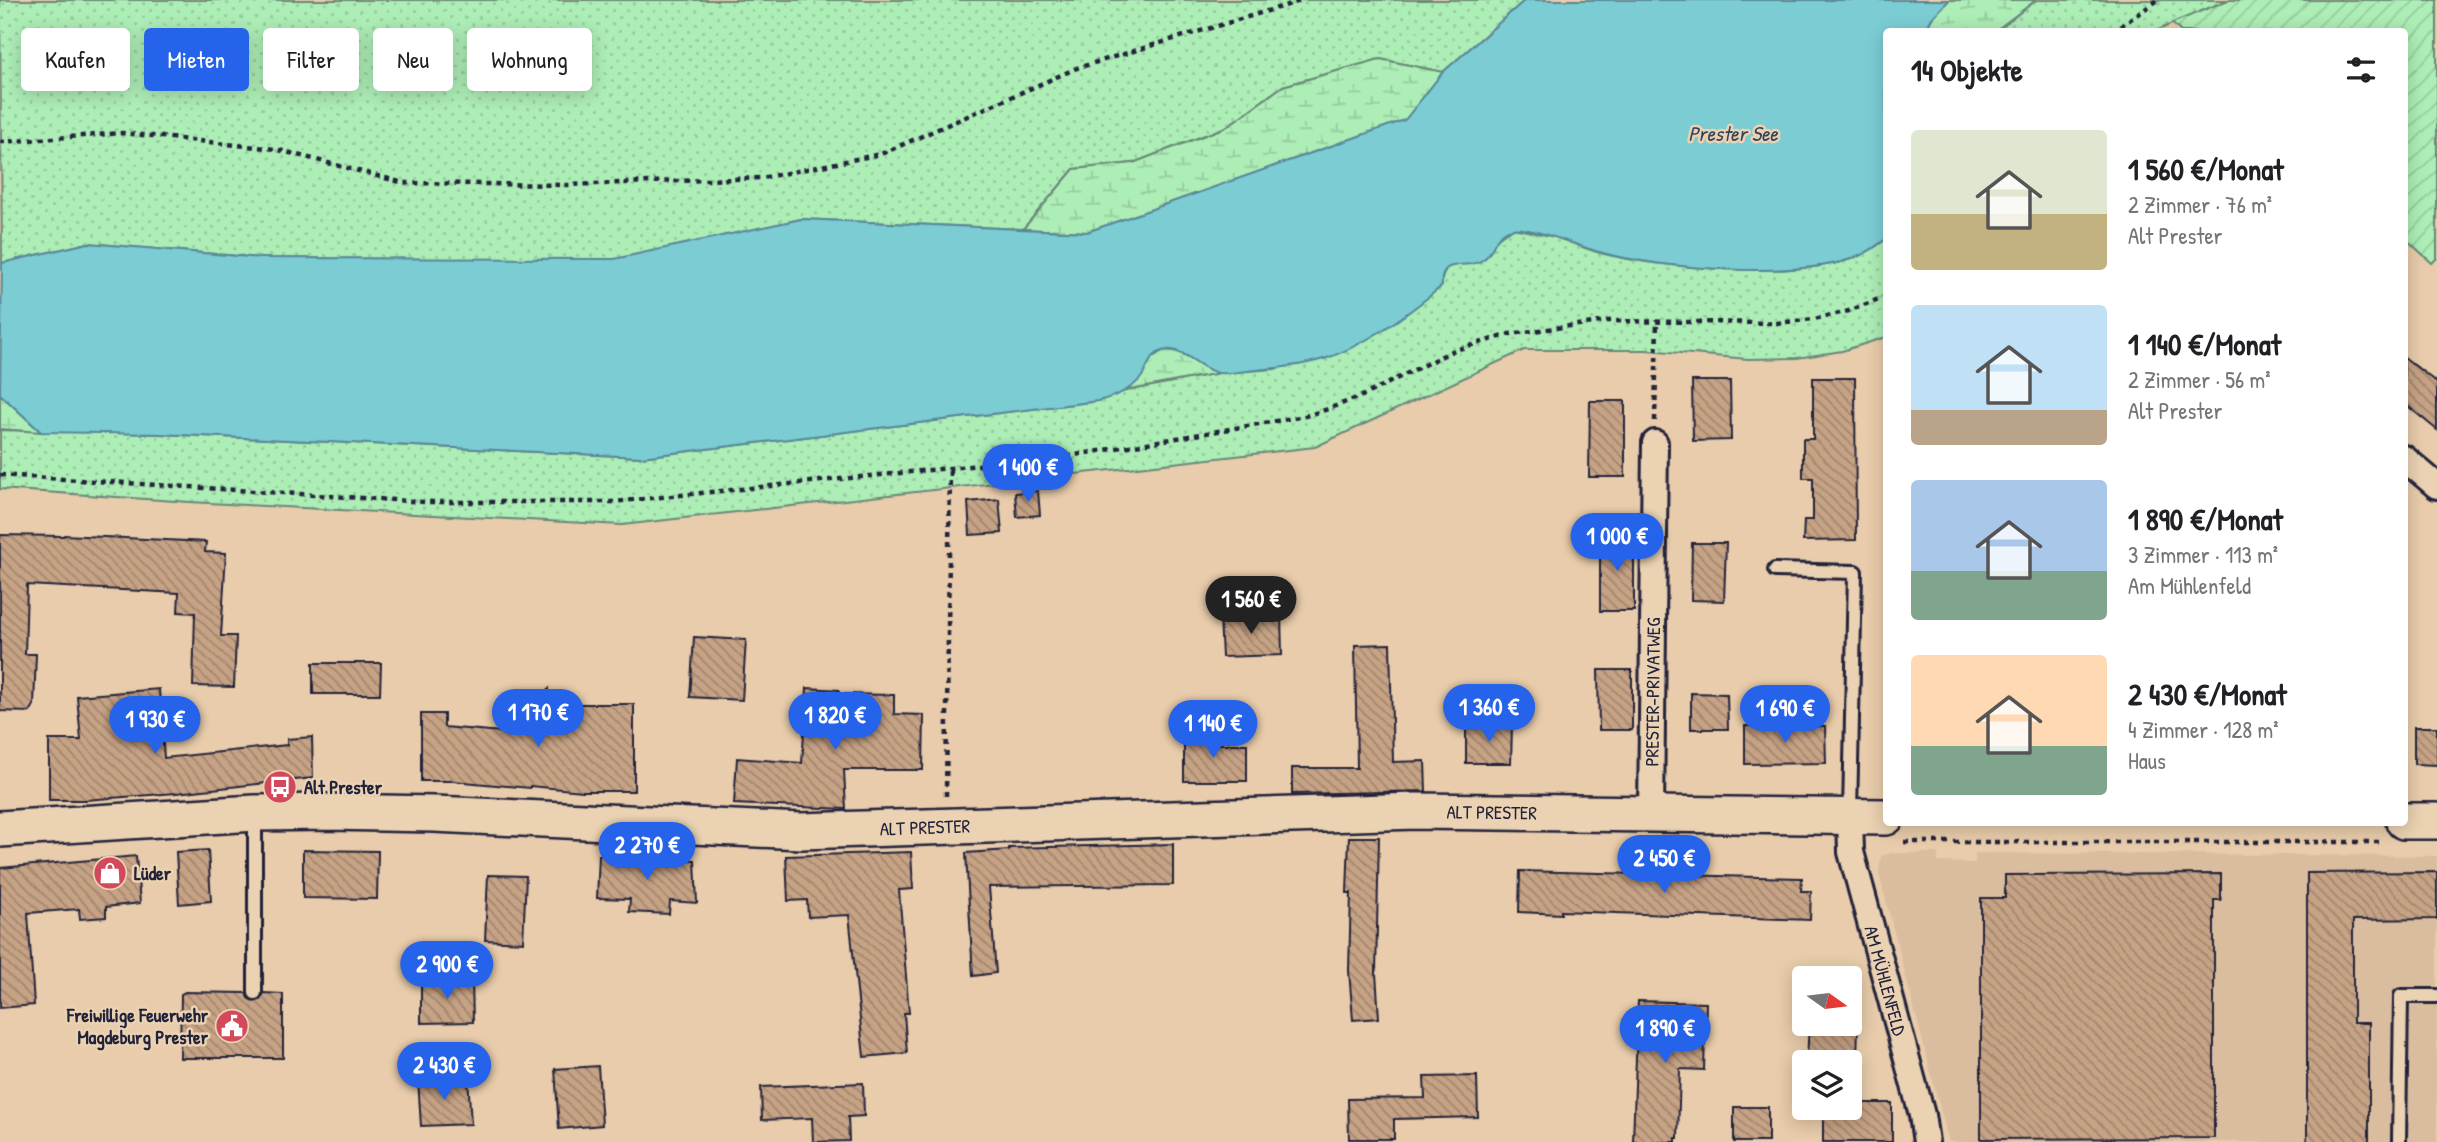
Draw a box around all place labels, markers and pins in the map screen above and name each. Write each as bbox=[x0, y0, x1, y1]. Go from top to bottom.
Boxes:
pin: 1 400 € bbox=[963, 444, 1093, 504]
pin: 1 000 € bbox=[1552, 514, 1682, 573]
pin: 1 560 € bbox=[1186, 576, 1316, 636]
pin: 1 360 € bbox=[1424, 684, 1554, 744]
pin: 1 690 € bbox=[1720, 686, 1850, 745]
pin: 1 170 € bbox=[473, 690, 603, 749]
pin: 1 820 € bbox=[770, 692, 900, 752]
pin: 1 930 € bbox=[90, 696, 220, 756]
pin: 1 140 € bbox=[1148, 700, 1278, 760]
bus stop icon: Alt Prester bbox=[261, 768, 299, 806]
place label: Alt Prester bbox=[304, 774, 383, 800]
pin: 2 270 € bbox=[582, 822, 712, 882]
pin: 2 450 € bbox=[1599, 836, 1729, 895]
shop icon: Lüder bbox=[91, 854, 129, 892]
place label: Lüder bbox=[134, 860, 172, 886]
pin: 2 900 € bbox=[382, 942, 512, 1001]
place label: Freiwillige Feuerwehr Magdeburg Prester bbox=[66, 1002, 209, 1051]
pin: 1 890 € bbox=[1600, 1006, 1730, 1065]
public building icon: Freiwillige Feuerwehr Magdeburg Prester bbox=[213, 1007, 251, 1045]
pin: 2 430 € bbox=[379, 1042, 509, 1102]

